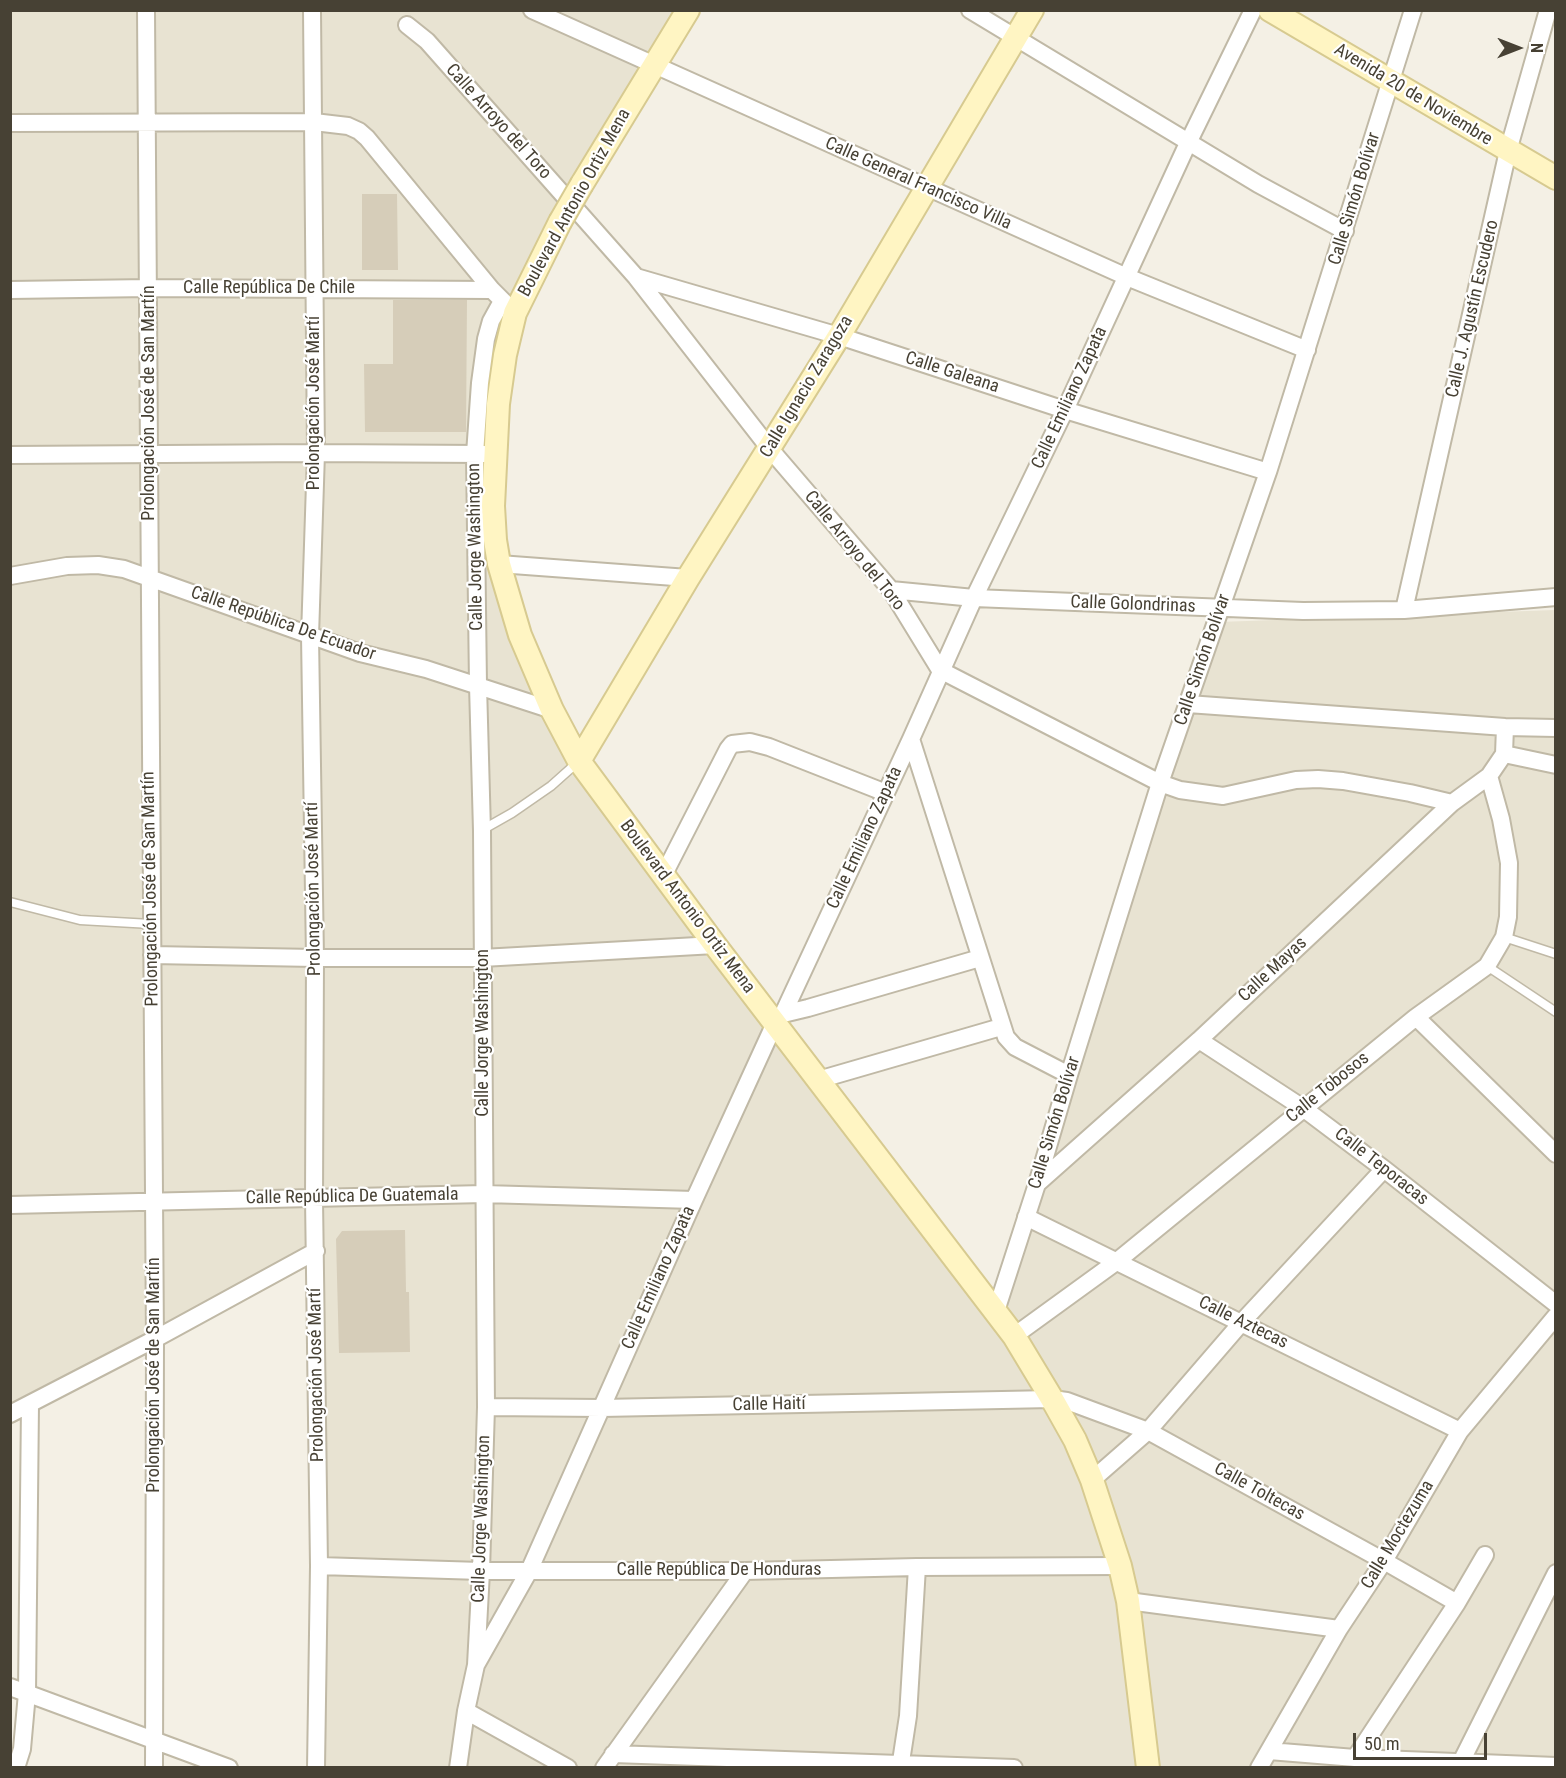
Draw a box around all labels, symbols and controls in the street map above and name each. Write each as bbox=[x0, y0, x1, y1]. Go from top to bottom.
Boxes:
north arrow bbox=[1488, 18, 1548, 78]
street label: Avenida 20 de Noviembre bbox=[1330, 39, 1496, 151]
text: N bbox=[1527, 43, 1546, 53]
street label: Calle Arroyo del Toro bbox=[441, 60, 555, 184]
street label: Boulevard Antonio Ortiz Mena bbox=[514, 105, 636, 301]
street label: Calle Simón Bolívar bbox=[1325, 130, 1385, 268]
street label: Calle General Francisco Villa bbox=[821, 133, 1015, 235]
street label: Calle J. Agustín Escudero bbox=[1442, 218, 1504, 400]
street label: Calle República De Chile bbox=[183, 277, 355, 299]
street label: Prolongación José de San Martín bbox=[138, 285, 160, 521]
street label: Calle Ignacio Zaragoza bbox=[756, 312, 858, 462]
street label: Prolongación José Martí bbox=[303, 316, 325, 490]
street label: Calle Emiliano Zapata bbox=[1028, 323, 1112, 473]
street label: Calle Galeana bbox=[902, 348, 1002, 398]
street label: Calle Jorge Washington bbox=[464, 463, 488, 631]
street label: Calle Arroyo del Toro bbox=[799, 487, 909, 615]
street label: Calle República De Ecuador bbox=[188, 582, 378, 666]
street label: Calle Simón Bolívar bbox=[1170, 591, 1236, 729]
street label: Calle Golondrinas bbox=[1070, 592, 1196, 618]
street label: Calle Emiliano Zapata bbox=[823, 763, 907, 913]
street label: Prolongación José de San Martín bbox=[138, 771, 164, 1007]
street label: Prolongación José Martí bbox=[302, 802, 326, 976]
street label: Boulevard Antonio Ortiz Mena bbox=[615, 816, 759, 998]
street label: Calle Mayas bbox=[1234, 933, 1312, 1007]
street label: Calle Jorge Washington bbox=[472, 949, 494, 1117]
street label: Calle Tobosos bbox=[1282, 1048, 1374, 1128]
street label: Calle Simón Bolívar bbox=[1025, 1054, 1085, 1192]
street label: Calle Teporacas bbox=[1330, 1124, 1432, 1210]
street label: Calle República De Guatemala bbox=[245, 1184, 459, 1210]
street label: Calle Emiliano Zapata bbox=[618, 1203, 700, 1353]
street label: Prolongación José de San Martín bbox=[143, 1257, 165, 1493]
street label: Prolongación José Martí bbox=[305, 1288, 329, 1462]
street label: Calle Aztecas bbox=[1195, 1292, 1291, 1354]
street label: Calle Haití bbox=[732, 1394, 806, 1416]
street label: Calle Jorge Washington bbox=[468, 1435, 496, 1603]
street label: Calle Toltecas bbox=[1210, 1458, 1308, 1526]
street label: Calle Moctezuma bbox=[1357, 1477, 1439, 1593]
street label: Calle República De Honduras bbox=[617, 1559, 821, 1581]
scale bar bbox=[1356, 1721, 1490, 1759]
text: 50 m bbox=[1364, 1733, 1399, 1754]

